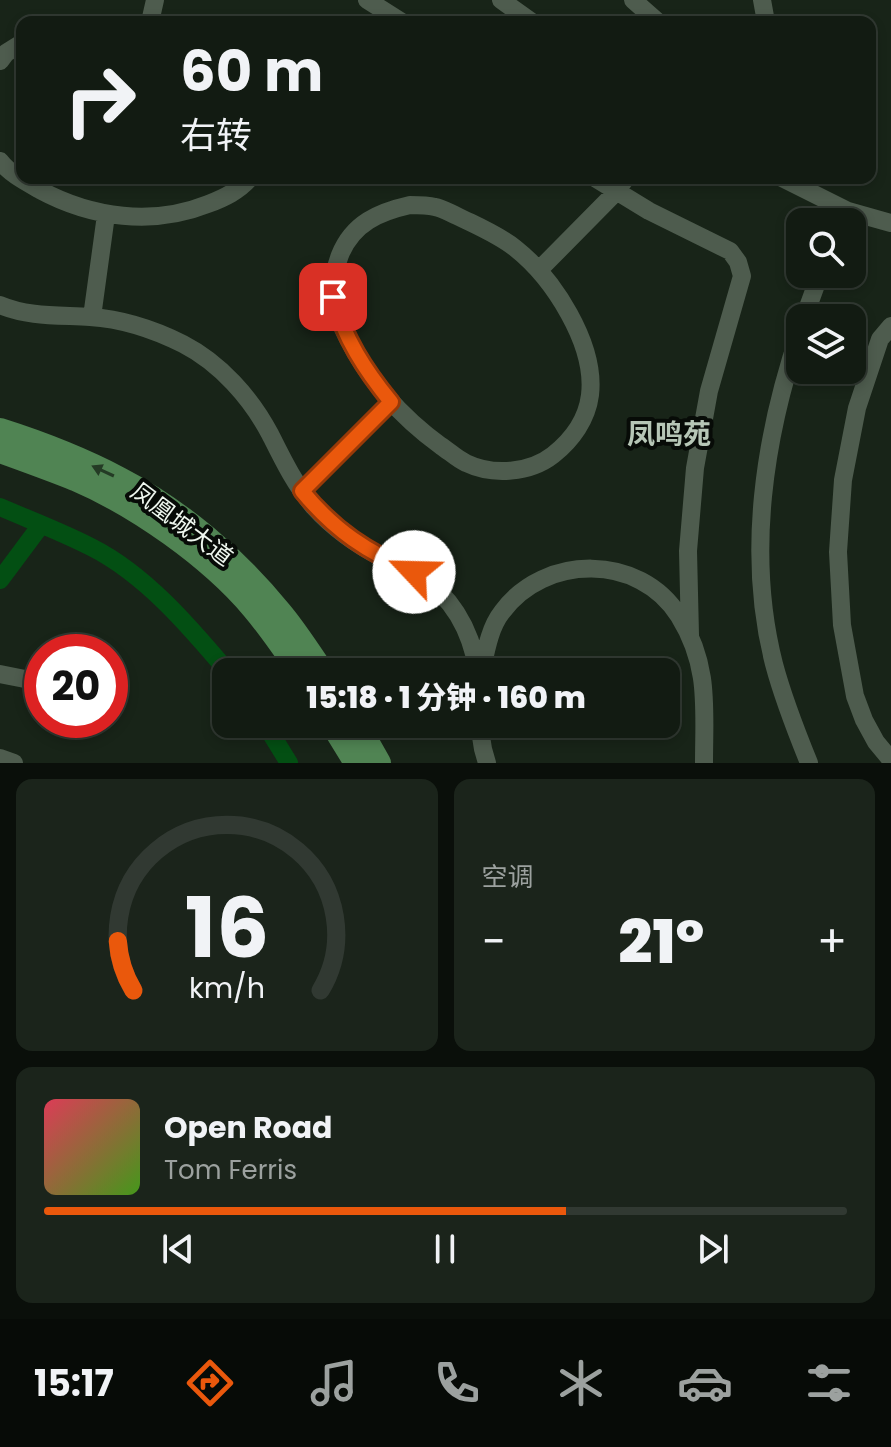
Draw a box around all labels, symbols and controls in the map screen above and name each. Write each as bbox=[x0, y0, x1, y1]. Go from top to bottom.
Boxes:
text: 60 m bbox=[180, 32, 323, 111]
icon: right bbox=[48, 48, 152, 152]
text: 右转 bbox=[180, 110, 252, 161]
map controls bbox=[786, 208, 866, 384]
button: search bbox=[786, 208, 866, 288]
pin bbox=[299, 263, 367, 331]
icon: arrive bbox=[311, 275, 355, 319]
button: layers bbox=[786, 304, 866, 384]
district label: 凤鸣苑 bbox=[627, 415, 711, 454]
one-way arrow bbox=[91, 464, 115, 478]
street label: 凤凰城大道 bbox=[124, 475, 240, 573]
position arrow bbox=[372, 530, 456, 614]
speed limit sign: 20 bbox=[24, 634, 128, 738]
text: 15:18 · 1 分钟 · 160 m bbox=[306, 676, 586, 719]
text: 空调 bbox=[482, 859, 534, 895]
text: 16 bbox=[185, 870, 269, 986]
text: 21° bbox=[618, 900, 704, 984]
text: − bbox=[482, 911, 506, 972]
text: + bbox=[817, 911, 847, 972]
text: km/h bbox=[189, 968, 265, 1008]
text: Open Road bbox=[164, 1106, 332, 1149]
text: Tom Ferris bbox=[164, 1152, 297, 1188]
icon: previous bbox=[156, 1227, 200, 1271]
icon: pause bbox=[423, 1227, 467, 1271]
icon: next bbox=[691, 1227, 735, 1271]
icon: directions bbox=[182, 1355, 238, 1411]
icon: music bbox=[306, 1355, 362, 1411]
icon: phone bbox=[429, 1355, 485, 1411]
icon: climate bbox=[553, 1355, 609, 1411]
icon: car bbox=[677, 1355, 733, 1411]
icon: filters bbox=[801, 1355, 857, 1411]
text: 15:17 bbox=[34, 1358, 114, 1409]

